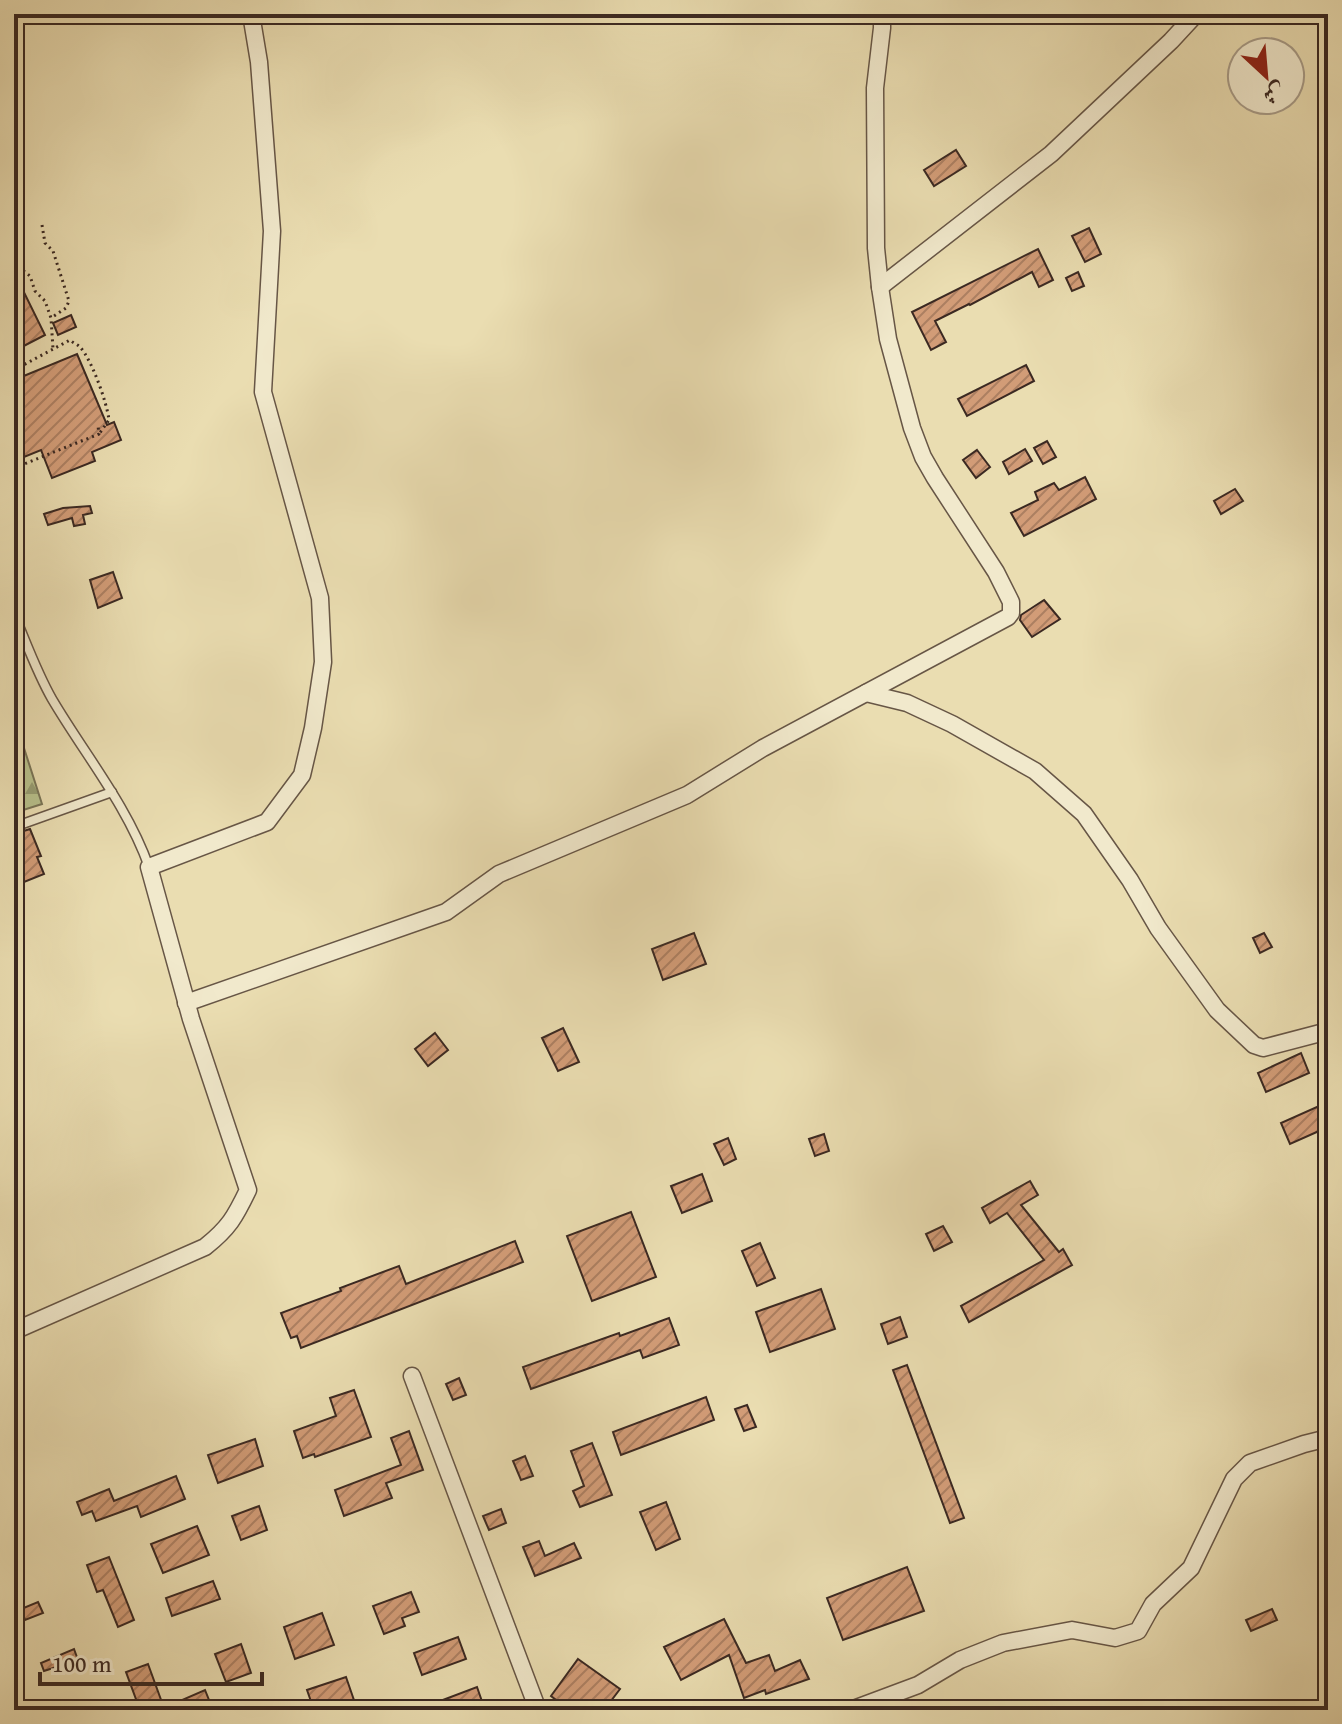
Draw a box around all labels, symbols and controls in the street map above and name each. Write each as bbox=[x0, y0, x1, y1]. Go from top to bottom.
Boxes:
north arrow bbox=[1226, 36, 1306, 116]
text: ش bbox=[1258, 75, 1292, 113]
scale bar bbox=[40, 1636, 262, 1686]
text: 100 m bbox=[52, 1646, 112, 1681]

